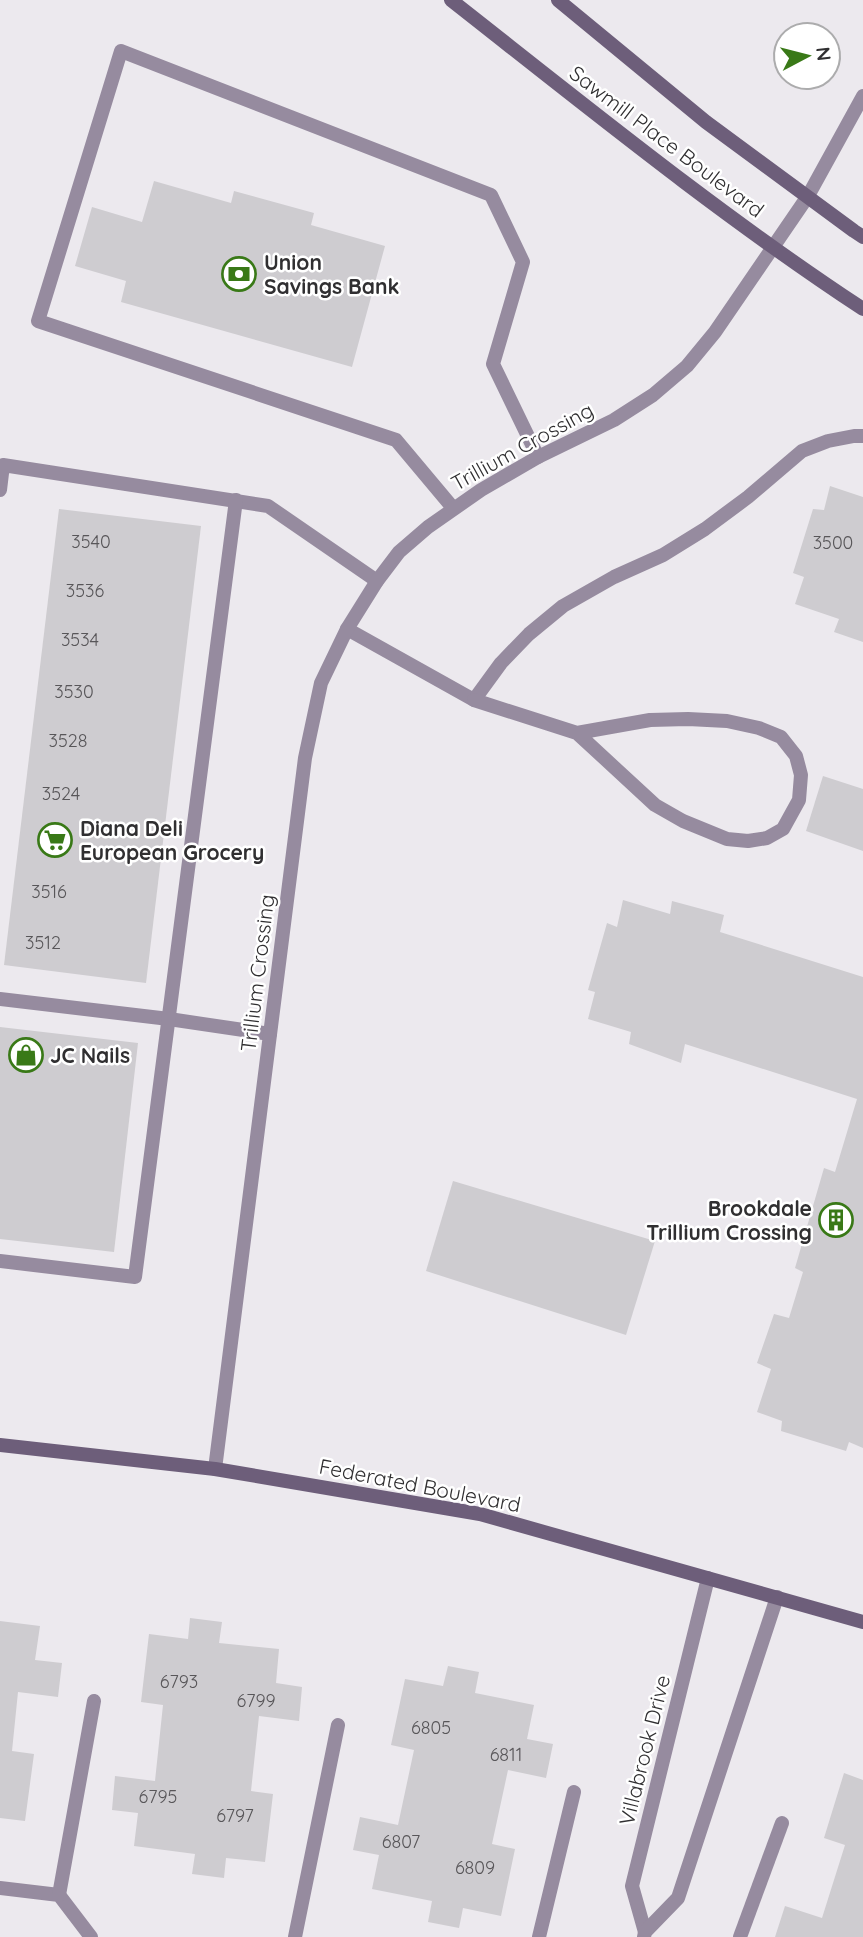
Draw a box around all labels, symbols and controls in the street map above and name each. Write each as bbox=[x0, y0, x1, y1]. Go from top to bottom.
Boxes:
north arrow bbox=[772, 21, 842, 91]
text: N bbox=[811, 46, 837, 62]
street label: Sawmill Place Boulevard bbox=[565, 59, 769, 223]
place label: Union Savings Bank bbox=[264, 249, 399, 299]
bank icon: Union Savings Bank bbox=[220, 255, 258, 293]
street label: Trillium Crossing bbox=[446, 396, 598, 496]
house number: 3540 bbox=[71, 530, 111, 553]
house number: 3500 bbox=[813, 531, 853, 554]
house number: 3536 bbox=[66, 579, 104, 602]
house number: 3534 bbox=[61, 628, 99, 651]
house number: 3530 bbox=[54, 680, 94, 703]
house number: 3528 bbox=[49, 729, 87, 752]
house number: 3524 bbox=[42, 782, 80, 805]
place label: Diana Deli European Grocery bbox=[80, 815, 264, 865]
supermarket icon: Diana Deli European Grocery bbox=[36, 821, 74, 859]
house number: 3516 bbox=[31, 880, 67, 903]
street label: Trillium Crossing bbox=[234, 893, 280, 1053]
house number: 3512 bbox=[25, 931, 61, 954]
shop icon: JC Nails bbox=[7, 1036, 45, 1074]
place label: JC Nails bbox=[50, 1042, 130, 1068]
place label: Brookdale Trillium Crossing bbox=[646, 1195, 812, 1245]
building icon: Brookdale Trillium Crossing bbox=[817, 1201, 855, 1239]
street label: Federated Boulevard bbox=[317, 1453, 523, 1517]
house number: 6793 bbox=[160, 1670, 198, 1693]
street label: Villabrook Drive bbox=[613, 1672, 675, 1828]
house number: 6799 bbox=[236, 1689, 276, 1712]
house number: 6805 bbox=[411, 1716, 451, 1739]
house number: 6811 bbox=[490, 1743, 522, 1766]
house number: 6795 bbox=[139, 1785, 177, 1808]
house number: 6797 bbox=[216, 1804, 254, 1827]
house number: 6807 bbox=[382, 1830, 420, 1853]
house number: 6809 bbox=[455, 1856, 495, 1879]

